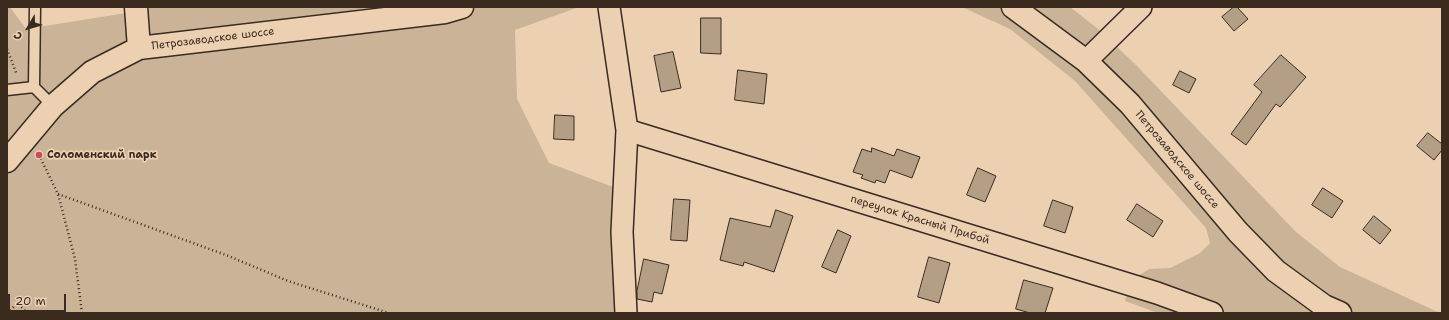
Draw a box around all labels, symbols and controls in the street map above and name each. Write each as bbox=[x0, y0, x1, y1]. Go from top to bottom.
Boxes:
north arrow bbox=[8, 8, 48, 48]
street label: Петрозаводское шоссе bbox=[151, 25, 275, 53]
text: С bbox=[10, 28, 26, 43]
street label: Петрозаводское шоссе bbox=[1132, 108, 1222, 212]
place label: Соломенский парк bbox=[47, 148, 157, 162]
marker: Соломенский парк bbox=[34, 150, 44, 160]
street label: переулок Красный Прибой bbox=[849, 193, 991, 247]
scale bar bbox=[10, 286, 68, 312]
text: 20 m bbox=[15, 293, 46, 309]

